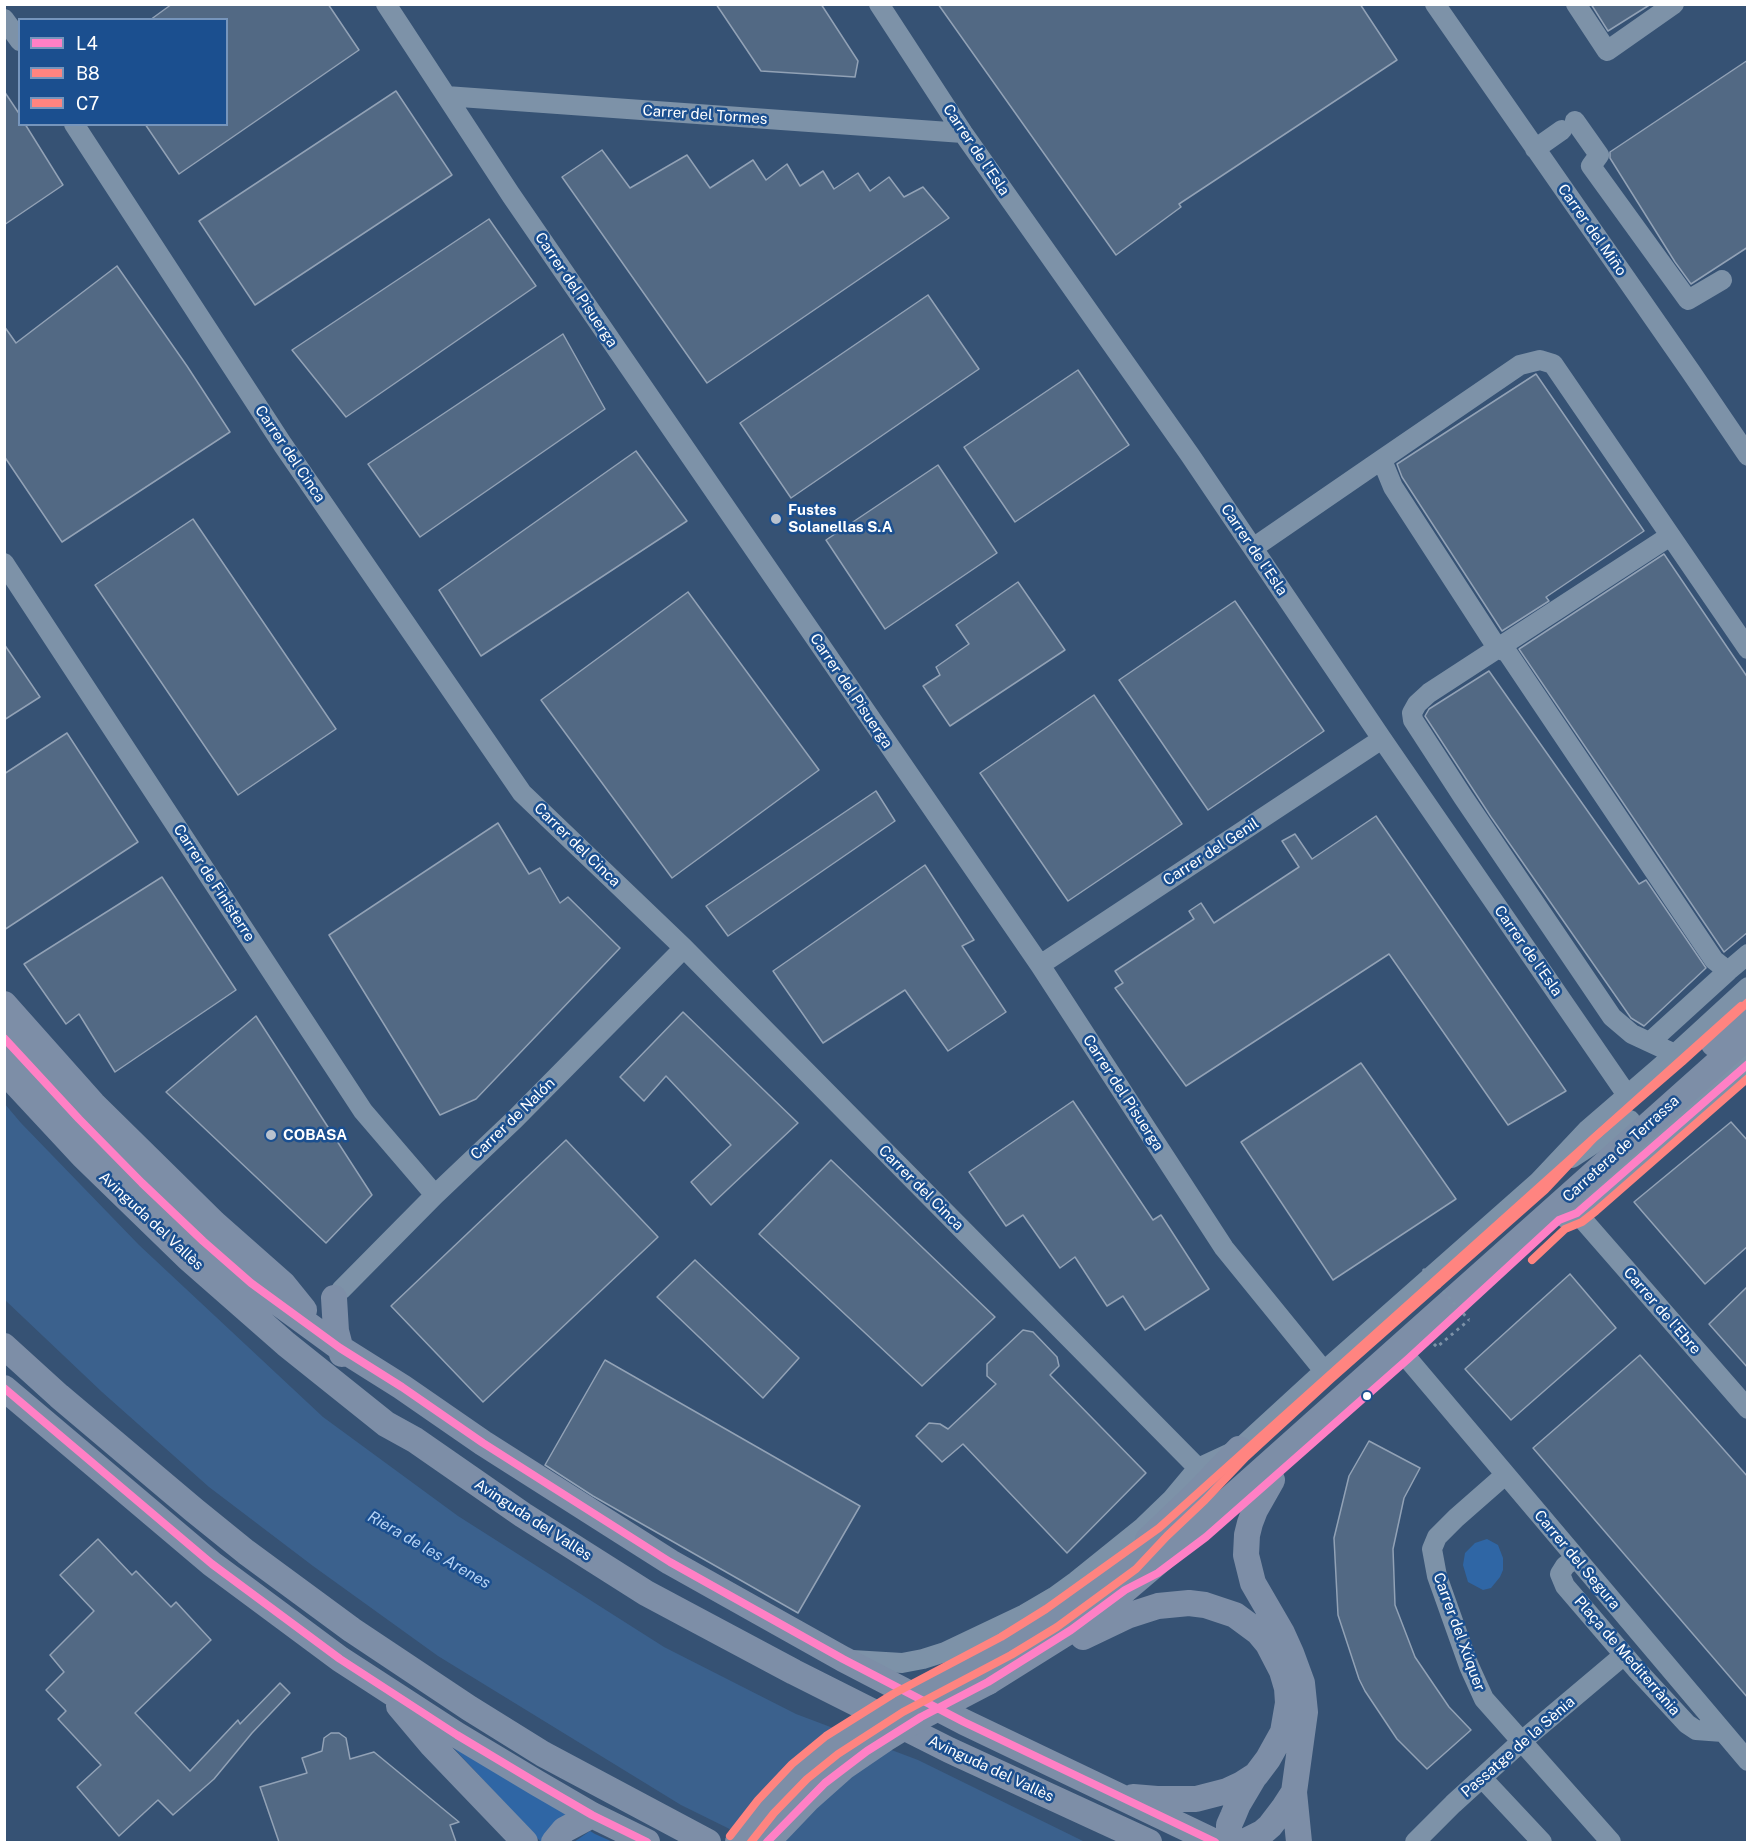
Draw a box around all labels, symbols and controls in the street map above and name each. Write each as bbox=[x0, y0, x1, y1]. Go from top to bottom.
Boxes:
legend bbox=[18, 18, 228, 126]
text: L4 bbox=[76, 33, 98, 54]
text: B8 bbox=[76, 63, 100, 84]
text: C7 bbox=[76, 93, 99, 114]
street label: Carrer de l'Esla bbox=[939, 101, 1013, 199]
street label: Carrer del Tormes bbox=[642, 102, 768, 128]
street label: Carrer del Miño bbox=[1554, 181, 1630, 279]
street label: Carrer del Pisuerga bbox=[531, 229, 621, 351]
street label: Carrer del Cinca bbox=[251, 402, 329, 506]
place label: Fustes Solanellas S.A bbox=[788, 501, 893, 536]
street label: Carrer de l'Esla bbox=[1217, 501, 1291, 599]
marker: Fustes Solanellas S.A bbox=[769, 512, 783, 526]
street label: Carrer del Pisuerga bbox=[806, 630, 896, 752]
street label: Carrer del Cinca bbox=[530, 799, 624, 891]
street label: Carrer del Genil bbox=[1160, 814, 1262, 890]
street label: Carrer de Finisterre bbox=[169, 821, 259, 945]
street label: Carrer de l'Esla bbox=[1490, 902, 1566, 1000]
street label: Carrer del Pisuerga bbox=[1079, 1032, 1167, 1154]
street label: Carrer de Nalón bbox=[467, 1074, 559, 1164]
street label: Carretera de Terrassa bbox=[1559, 1092, 1683, 1206]
place label: COBASA bbox=[283, 1126, 347, 1144]
marker: COBASA bbox=[264, 1128, 278, 1142]
street label: Carrer del Cinca bbox=[875, 1142, 967, 1234]
street label: Avinguda del Vallès bbox=[95, 1168, 207, 1274]
street label: Carrer de l'Ebre bbox=[1619, 1264, 1705, 1358]
unlabelled marker bbox=[1361, 1390, 1373, 1402]
street label: Avinguda del Vallès bbox=[471, 1475, 595, 1565]
water label: Riera de les Arenes bbox=[364, 1507, 494, 1593]
street label: Carrer del Segura bbox=[1530, 1507, 1624, 1613]
street label: Carrer del Xúquer bbox=[1429, 1570, 1489, 1694]
street label: Plaça de Mediterrània bbox=[1570, 1593, 1684, 1719]
street label: Passatge de la Sènia bbox=[1457, 1693, 1579, 1801]
street label: Avinguda del Vallès bbox=[925, 1732, 1057, 1806]

